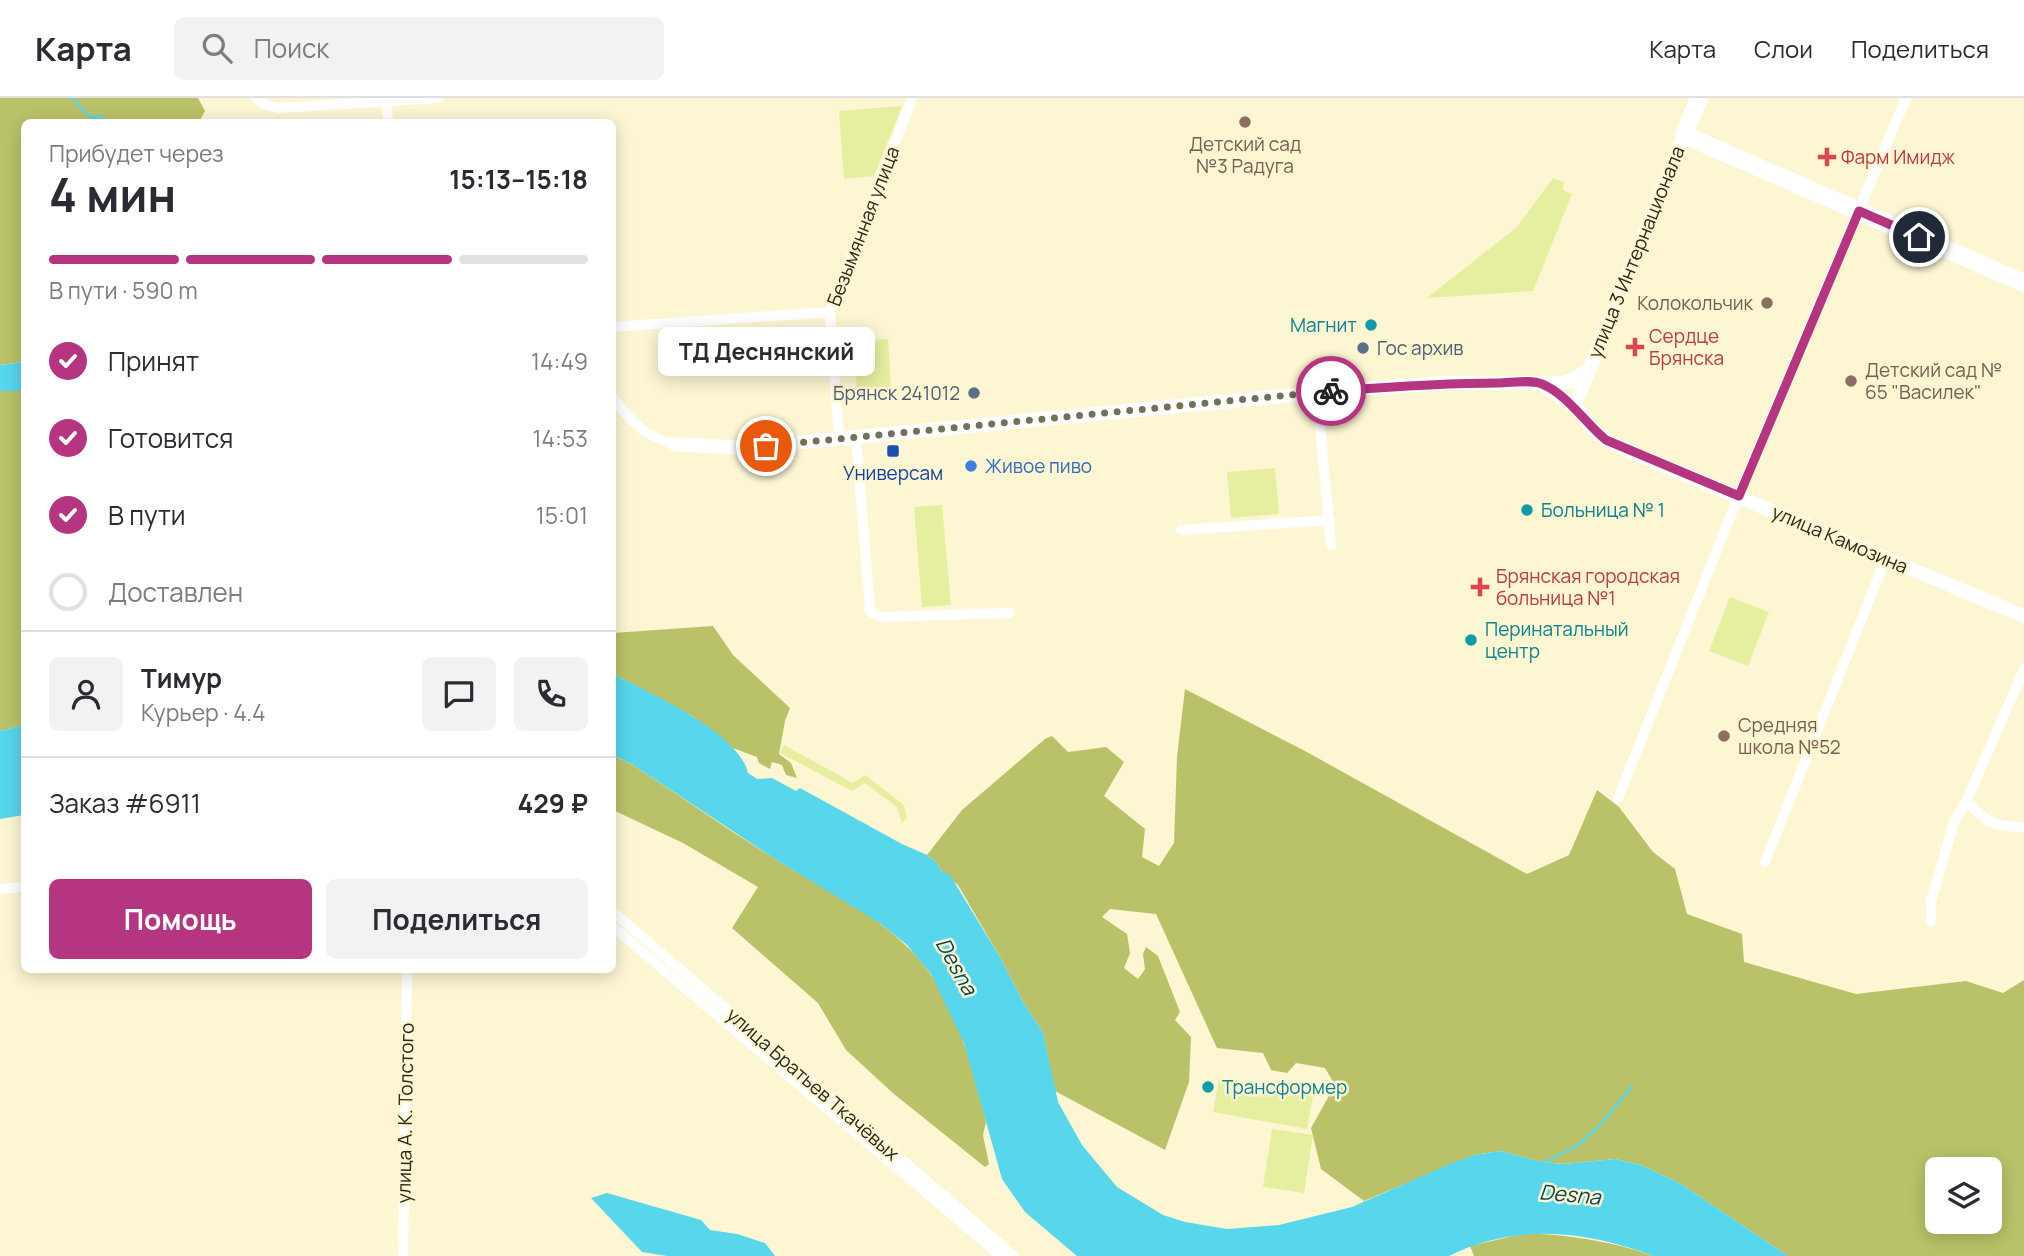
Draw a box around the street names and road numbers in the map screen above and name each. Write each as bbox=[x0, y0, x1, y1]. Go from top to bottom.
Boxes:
street label: Безымянная улица bbox=[821, 142, 905, 310]
street label: улица 3 Интернационала bbox=[1581, 142, 1691, 362]
street label: улица Камозина bbox=[1768, 499, 1912, 579]
street label: улица Братьев Ткачёвых bbox=[721, 1002, 905, 1166]
street label: улица А. К. Толстого bbox=[390, 1022, 420, 1204]

